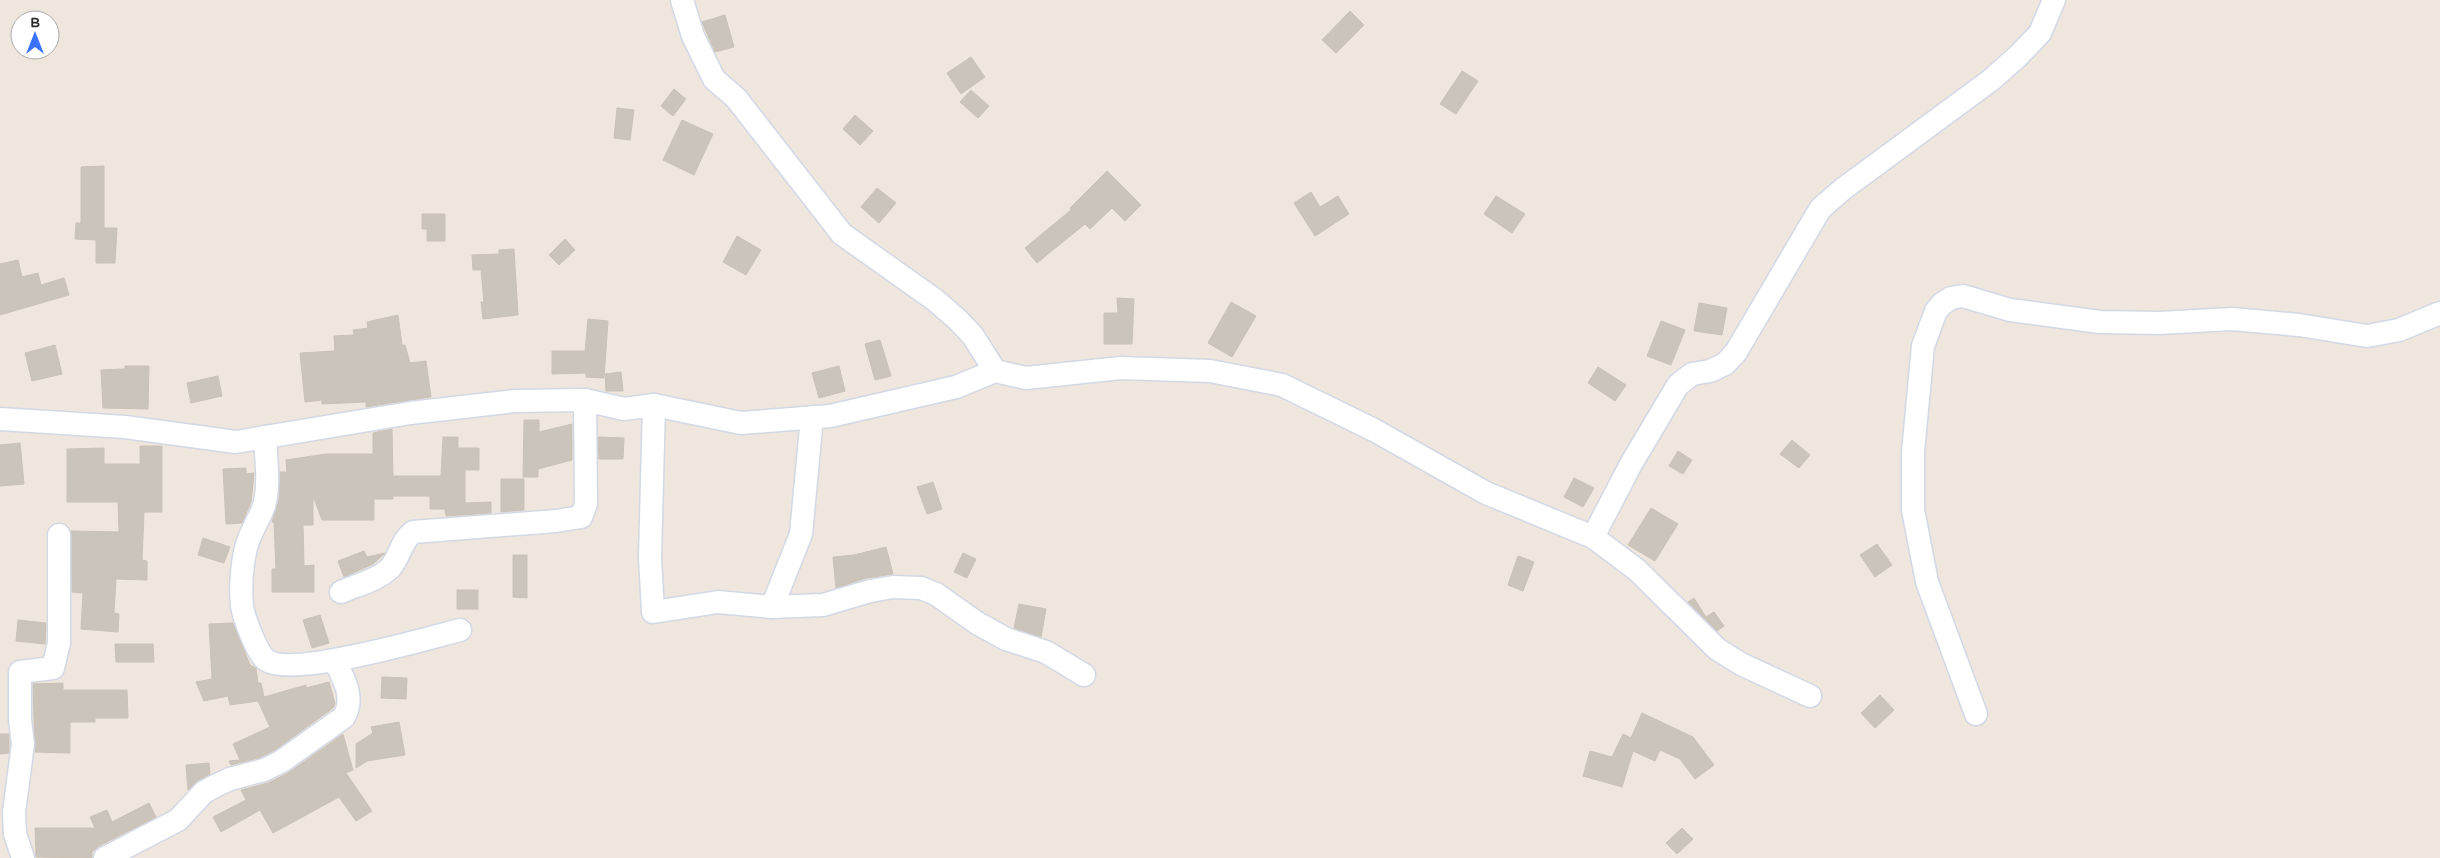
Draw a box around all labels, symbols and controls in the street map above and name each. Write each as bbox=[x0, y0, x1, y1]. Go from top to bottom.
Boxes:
north arrow bbox=[10, 10, 60, 60]
text: B bbox=[30, 14, 40, 31]

